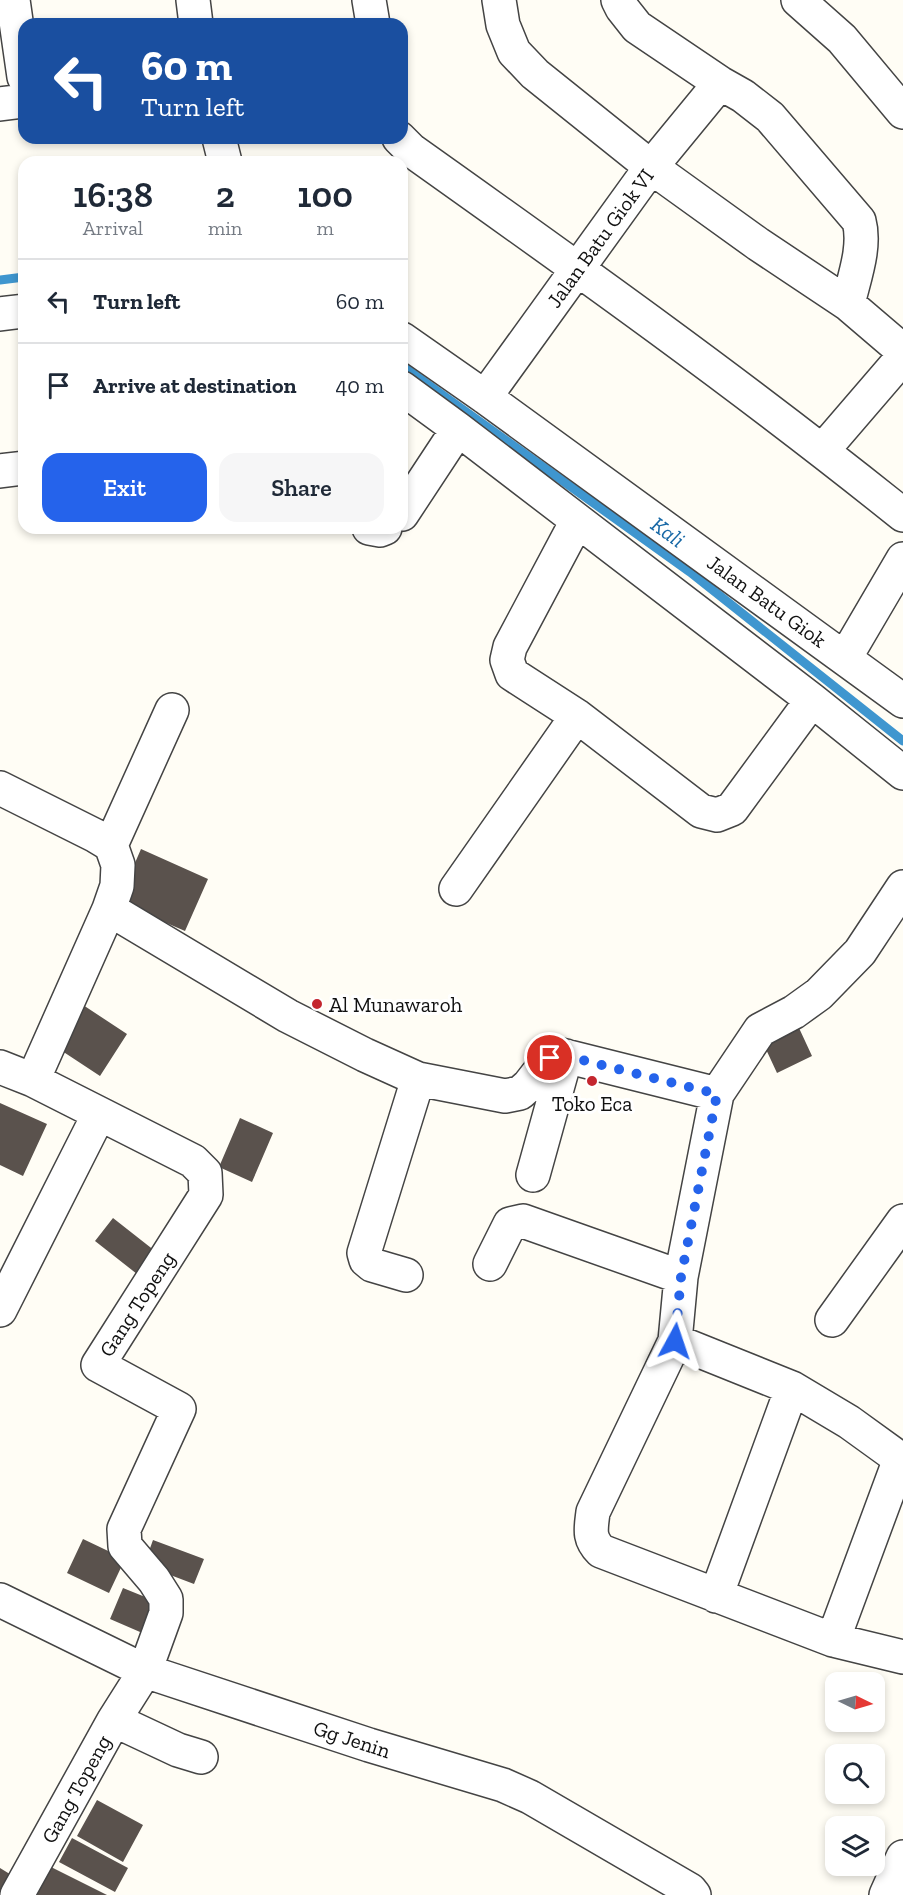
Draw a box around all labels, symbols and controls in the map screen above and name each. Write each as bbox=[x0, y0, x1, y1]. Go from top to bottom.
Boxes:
text: 60 m bbox=[141, 40, 232, 91]
icon: left bbox=[42, 42, 120, 120]
text: Turn left bbox=[141, 91, 244, 123]
street label: Jalan Batu Giok VI bbox=[541, 164, 659, 312]
text: 16:38 bbox=[73, 173, 153, 216]
text: 2 bbox=[216, 173, 235, 216]
text: 100 bbox=[297, 173, 353, 216]
text: Arrival bbox=[83, 216, 143, 240]
text: min bbox=[208, 216, 242, 240]
text: m bbox=[317, 216, 334, 240]
icon: left bbox=[42, 285, 75, 318]
text: Turn left bbox=[93, 288, 180, 315]
text: 60 m bbox=[336, 288, 384, 315]
icon: arrive bbox=[42, 369, 75, 402]
text: Arrive at destination bbox=[93, 372, 296, 399]
text: 40 m bbox=[335, 372, 384, 399]
button: Exit bbox=[42, 453, 207, 522]
button: Share bbox=[219, 453, 384, 522]
water label: Kali bbox=[646, 511, 690, 553]
street label: Jalan Batu Giok bbox=[703, 549, 831, 653]
place label: Al Munawaroh bbox=[329, 992, 462, 1017]
marker: Al Munawaroh bbox=[310, 997, 324, 1011]
pin bbox=[524, 1032, 575, 1083]
icon: arrive bbox=[533, 1041, 566, 1074]
marker: Toko Eca bbox=[585, 1074, 599, 1088]
place label: Toko Eca bbox=[552, 1091, 632, 1116]
street label: Gang Topeng bbox=[94, 1246, 180, 1361]
position arrow bbox=[643, 1309, 707, 1373]
north arrow bbox=[825, 1672, 885, 1732]
map controls bbox=[825, 1672, 885, 1876]
street label: Gg Jenin bbox=[310, 1715, 394, 1763]
street label: Gang Topeng bbox=[36, 1730, 116, 1848]
button: search bbox=[825, 1744, 885, 1804]
button: layers bbox=[825, 1816, 885, 1876]

